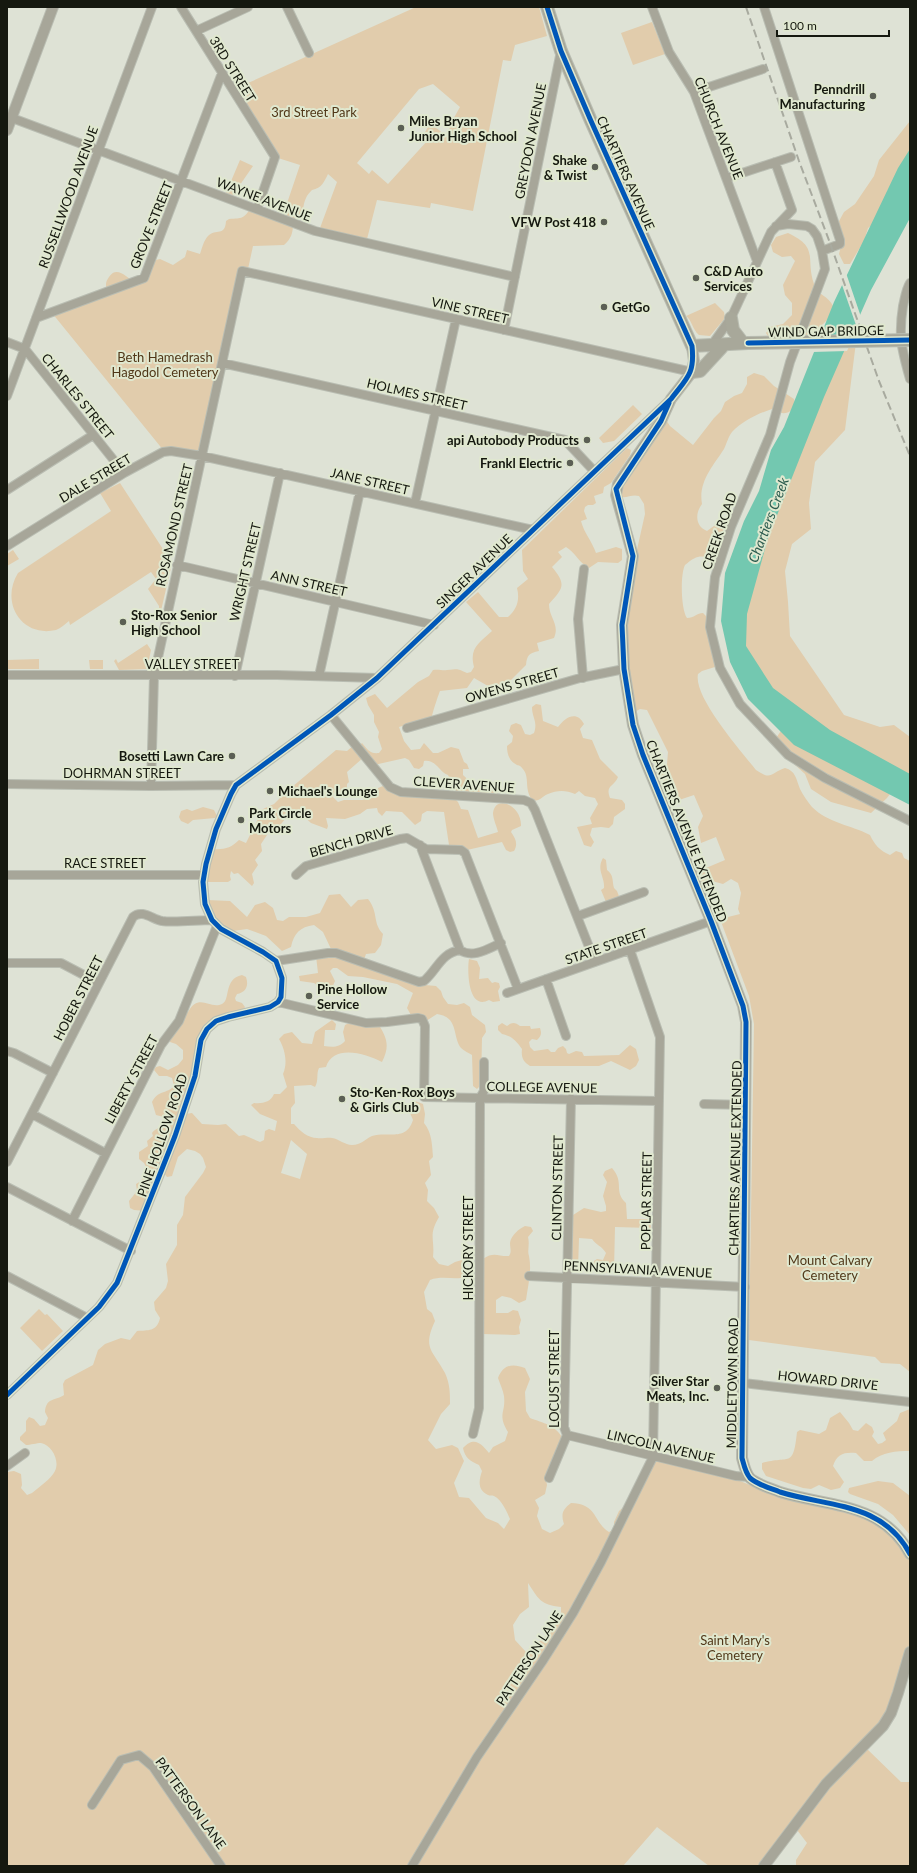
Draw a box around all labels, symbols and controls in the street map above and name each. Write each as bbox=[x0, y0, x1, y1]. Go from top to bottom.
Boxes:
scale bar bbox=[777, 12, 889, 38]
text: 100 m bbox=[783, 18, 817, 33]
street label: 3RD STREET bbox=[206, 33, 260, 105]
street label: CHURCH AVENUE bbox=[691, 74, 747, 182]
place label: Penndrill Manufacturing bbox=[780, 81, 865, 112]
street label: GREYDON AVENUE bbox=[511, 82, 549, 200]
marker: Penndrill Manufacturing bbox=[868, 91, 878, 101]
park label: 3rd Street Park bbox=[271, 104, 357, 120]
place label: Miles Bryan Junior High School bbox=[409, 113, 517, 144]
street label: CHARTIERS AVENUE bbox=[594, 113, 658, 233]
marker: Miles Bryan Junior High School bbox=[396, 123, 406, 133]
street label: RUSSELLWOOD AVENUE bbox=[35, 124, 101, 270]
place label: Shake & Twist bbox=[544, 152, 587, 183]
marker: Shake & Twist bbox=[590, 162, 600, 172]
street label: WAYNE AVENUE bbox=[214, 173, 314, 225]
street label: GROVE STREET bbox=[126, 179, 176, 271]
place label: VFW Post 418 bbox=[510, 214, 596, 230]
marker: VFW Post 418 bbox=[599, 217, 609, 227]
place label: C&D Auto Services bbox=[704, 263, 764, 294]
marker: C&D Auto Services bbox=[691, 273, 701, 283]
street label: VINE STREET bbox=[430, 293, 510, 327]
place label: GetGo bbox=[612, 299, 650, 315]
marker: GetGo bbox=[599, 302, 609, 312]
street label: WIND GAP BRIDGE bbox=[768, 322, 884, 340]
park label: Beth Hamedrash Hagodol Cemetery bbox=[111, 349, 219, 380]
street label: CHARLES STREET bbox=[39, 350, 118, 442]
street label: HOLMES STREET bbox=[365, 375, 469, 413]
place label: api Autobody Products bbox=[447, 432, 579, 448]
marker: api Autobody Products bbox=[582, 435, 592, 445]
street label: DALE STREET bbox=[56, 450, 134, 506]
place label: Frankl Electric bbox=[480, 455, 563, 471]
marker: Frankl Electric bbox=[565, 458, 575, 468]
street label: ROSAMOND STREET bbox=[152, 462, 196, 588]
street label: JANE STREET bbox=[329, 464, 411, 498]
water label: Chartiers Creek bbox=[744, 475, 792, 565]
street label: CREEK ROAD bbox=[698, 490, 740, 572]
street label: WRIGHT STREET bbox=[226, 521, 264, 623]
street label: SINGER AVENUE bbox=[432, 530, 516, 612]
street label: ANN STREET bbox=[269, 566, 349, 600]
place label: Sto-Rox Senior High School bbox=[131, 607, 217, 638]
marker: Sto-Rox Senior High School bbox=[118, 617, 128, 627]
street label: VALLEY STREET bbox=[145, 656, 239, 672]
street label: OWENS STREET bbox=[463, 664, 561, 706]
street label: CHARTIERS AVENUE EXTENDED bbox=[643, 737, 731, 925]
place label: Bosetti Lawn Care bbox=[119, 748, 224, 764]
marker: Bosetti Lawn Care bbox=[227, 751, 237, 761]
street label: DOHRMAN STREET bbox=[63, 765, 181, 781]
street label: CLEVER AVENUE bbox=[413, 772, 515, 796]
place label: Michael's Lounge bbox=[278, 783, 378, 799]
marker: Michael's Lounge bbox=[265, 786, 275, 796]
place label: Park Circle Motors bbox=[249, 805, 311, 836]
marker: Park Circle Motors bbox=[236, 815, 246, 825]
street label: BENCH DRIVE bbox=[308, 821, 394, 861]
street label: RACE STREET bbox=[64, 855, 146, 871]
street label: STATE STREET bbox=[563, 924, 649, 968]
street label: HOBER STREET bbox=[50, 953, 106, 1043]
place label: Pine Hollow Service bbox=[317, 981, 388, 1012]
marker: Pine Hollow Service bbox=[304, 991, 314, 1001]
street label: LIBERTY STREET bbox=[101, 1032, 161, 1126]
street label: CHARTIERS AVENUE EXTENDED bbox=[725, 1060, 745, 1256]
street label: PINE HOLLOW ROAD bbox=[133, 1071, 191, 1199]
street label: COLLEGE AVENUE bbox=[486, 1078, 598, 1096]
place label: Sto-Ken-Rox Boys & Girls Club bbox=[350, 1084, 455, 1115]
marker: Sto-Ken-Rox Boys & Girls Club bbox=[337, 1094, 347, 1104]
street label: CLINTON STREET bbox=[548, 1135, 566, 1241]
street label: POPLAR STREET bbox=[637, 1151, 655, 1250]
street label: HICKORY STREET bbox=[460, 1195, 476, 1301]
park label: Mount Calvary Cemetery bbox=[788, 1252, 872, 1283]
street label: PENNSYLVANIA AVENUE bbox=[563, 1257, 713, 1281]
street label: MIDDLETOWN ROAD bbox=[723, 1317, 741, 1449]
street label: LOCUST STREET bbox=[546, 1330, 562, 1428]
street label: HOWARD DRIVE bbox=[777, 1367, 879, 1393]
place label: Silver Star Meats, Inc. bbox=[646, 1373, 709, 1404]
marker: Silver Star Meats, Inc. bbox=[712, 1383, 722, 1393]
street label: LINCOLN AVENUE bbox=[606, 1426, 716, 1466]
street label: PATTERSON LANE bbox=[492, 1608, 566, 1708]
park label: Saint Mary's Cemetery bbox=[700, 1632, 770, 1663]
street label: PATTERSON LANE bbox=[152, 1754, 230, 1852]

